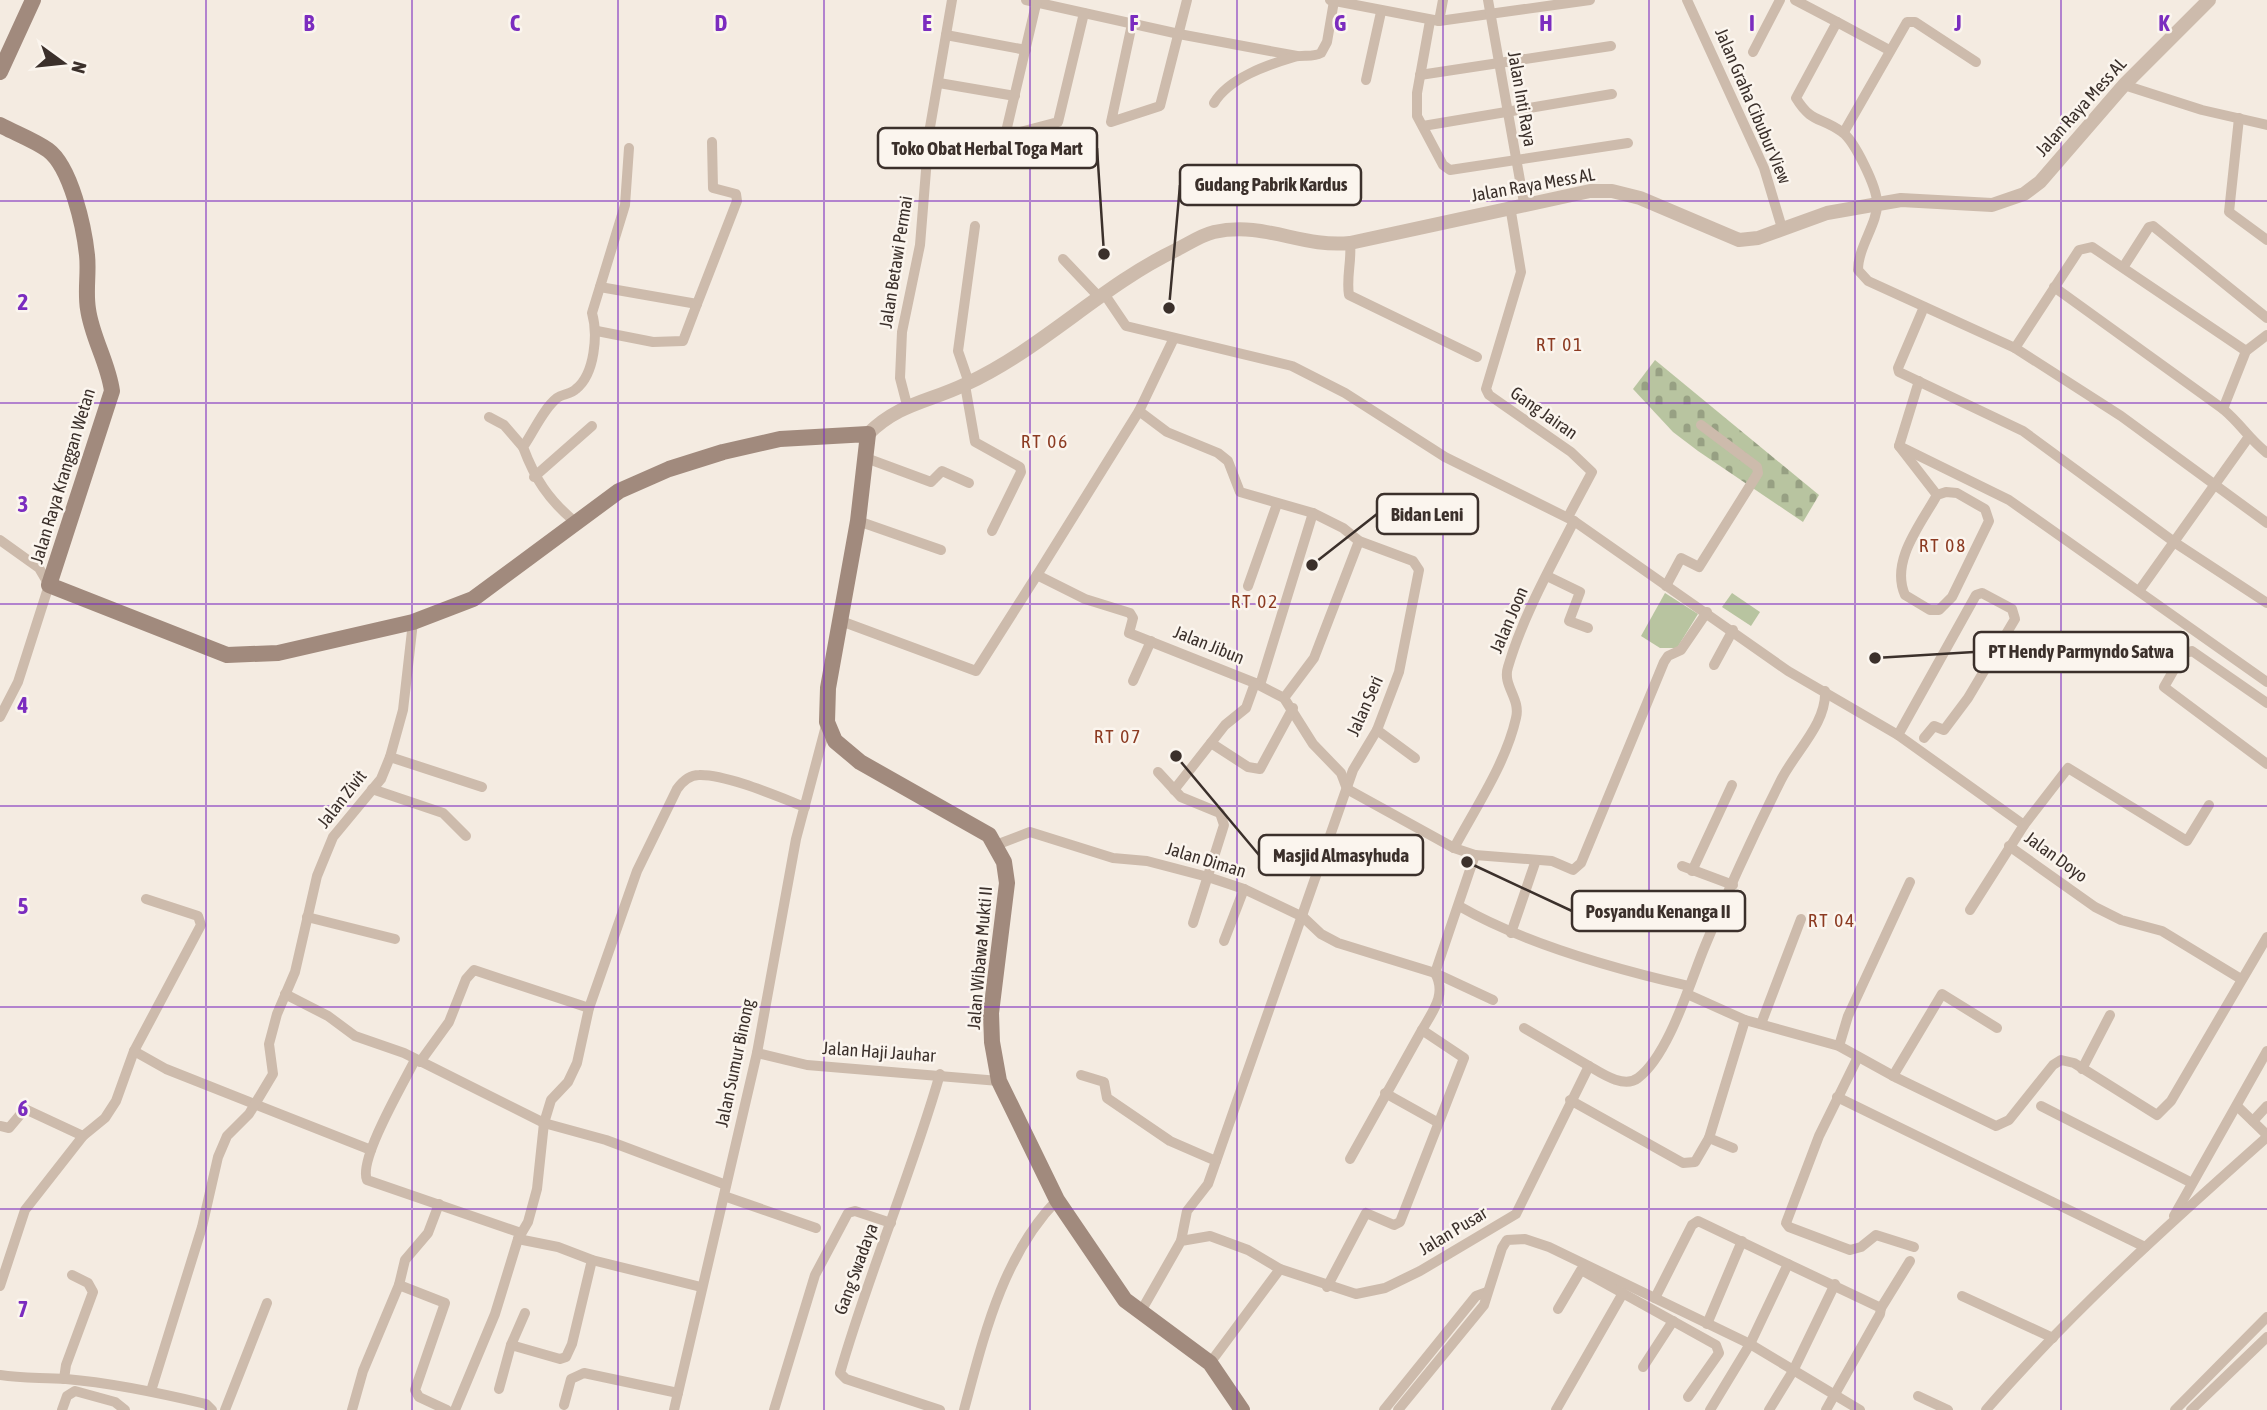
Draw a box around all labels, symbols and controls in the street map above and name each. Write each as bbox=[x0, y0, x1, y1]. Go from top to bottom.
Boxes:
text: B bbox=[304, 10, 315, 36]
text: C bbox=[510, 10, 521, 36]
text: D bbox=[715, 10, 728, 36]
text: E bbox=[922, 10, 932, 36]
text: F bbox=[1129, 10, 1139, 36]
text: G bbox=[1334, 10, 1346, 36]
text: H bbox=[1539, 10, 1553, 36]
text: I bbox=[1749, 10, 1755, 36]
text: J bbox=[1953, 10, 1962, 36]
text: K bbox=[2158, 10, 2170, 36]
street label: Jalan Graha Cibubur View bbox=[1711, 25, 1796, 187]
north arrow bbox=[28, 28, 98, 98]
street label: Jalan Inti Raya bbox=[1504, 50, 1541, 148]
street label: Jalan Raya Mess AL bbox=[2031, 53, 2130, 160]
text: N bbox=[67, 59, 91, 76]
callout: Toko Obat Herbal Toga Mart bbox=[878, 128, 1097, 168]
text: Toko Obat Herbal Toga Mart bbox=[891, 137, 1083, 159]
street label: Jalan Raya Mess AL bbox=[1469, 163, 1596, 206]
callout: Gudang Pabrik Kardus bbox=[1180, 165, 1361, 205]
text: Gudang Pabrik Kardus bbox=[1194, 173, 1348, 195]
street label: Jalan Betawi Permai bbox=[875, 194, 916, 330]
text: 2 bbox=[18, 289, 28, 315]
district label: RT 01 bbox=[1536, 333, 1584, 355]
street label: Gang Jairan bbox=[1507, 382, 1582, 443]
street label: Jalan Raya Kranggan Wetan bbox=[26, 386, 99, 566]
district label: RT 06 bbox=[1021, 430, 1069, 452]
text: 3 bbox=[18, 491, 28, 517]
callout: Bidan Leni bbox=[1377, 494, 1478, 534]
text: Bidan Leni bbox=[1391, 503, 1463, 525]
district label: RT 08 bbox=[1919, 534, 1967, 556]
street label: Jalan Joon bbox=[1485, 584, 1532, 656]
district label: RT 02 bbox=[1231, 590, 1279, 612]
street label: Jalan Jibun bbox=[1171, 621, 1248, 668]
callout: PT Hendy Parmyndo Satwa bbox=[1974, 632, 2188, 672]
text: PT Hendy Parmyndo Satwa bbox=[1988, 640, 2174, 662]
street label: Jalan Seri bbox=[1342, 672, 1387, 739]
text: 4 bbox=[17, 692, 29, 718]
district label: RT 07 bbox=[1094, 725, 1142, 747]
street label: Jalan Zivit bbox=[313, 766, 371, 832]
street label: Jalan Doyo bbox=[2021, 827, 2092, 886]
callout: Masjid Almasyhuda bbox=[1259, 835, 1423, 875]
street label: Jalan Diman bbox=[1164, 837, 1249, 882]
text: Masjid Almasyhuda bbox=[1273, 844, 1409, 866]
street label: Jalan Wibawa Mukti II bbox=[963, 886, 996, 1030]
callout: Posyandu Kenanga II bbox=[1572, 891, 1745, 931]
text: 5 bbox=[18, 893, 29, 919]
text: Posyandu Kenanga II bbox=[1586, 900, 1730, 922]
district label: RT 04 bbox=[1808, 909, 1856, 931]
street label: Jalan Sumur Binong bbox=[711, 997, 758, 1129]
street label: Jalan Haji Jauhar bbox=[822, 1037, 937, 1066]
text: 6 bbox=[18, 1095, 29, 1121]
street label: Jalan Pusar bbox=[1415, 1202, 1491, 1259]
street label: Gang Swadaya bbox=[829, 1220, 882, 1317]
text: 7 bbox=[18, 1296, 28, 1322]

